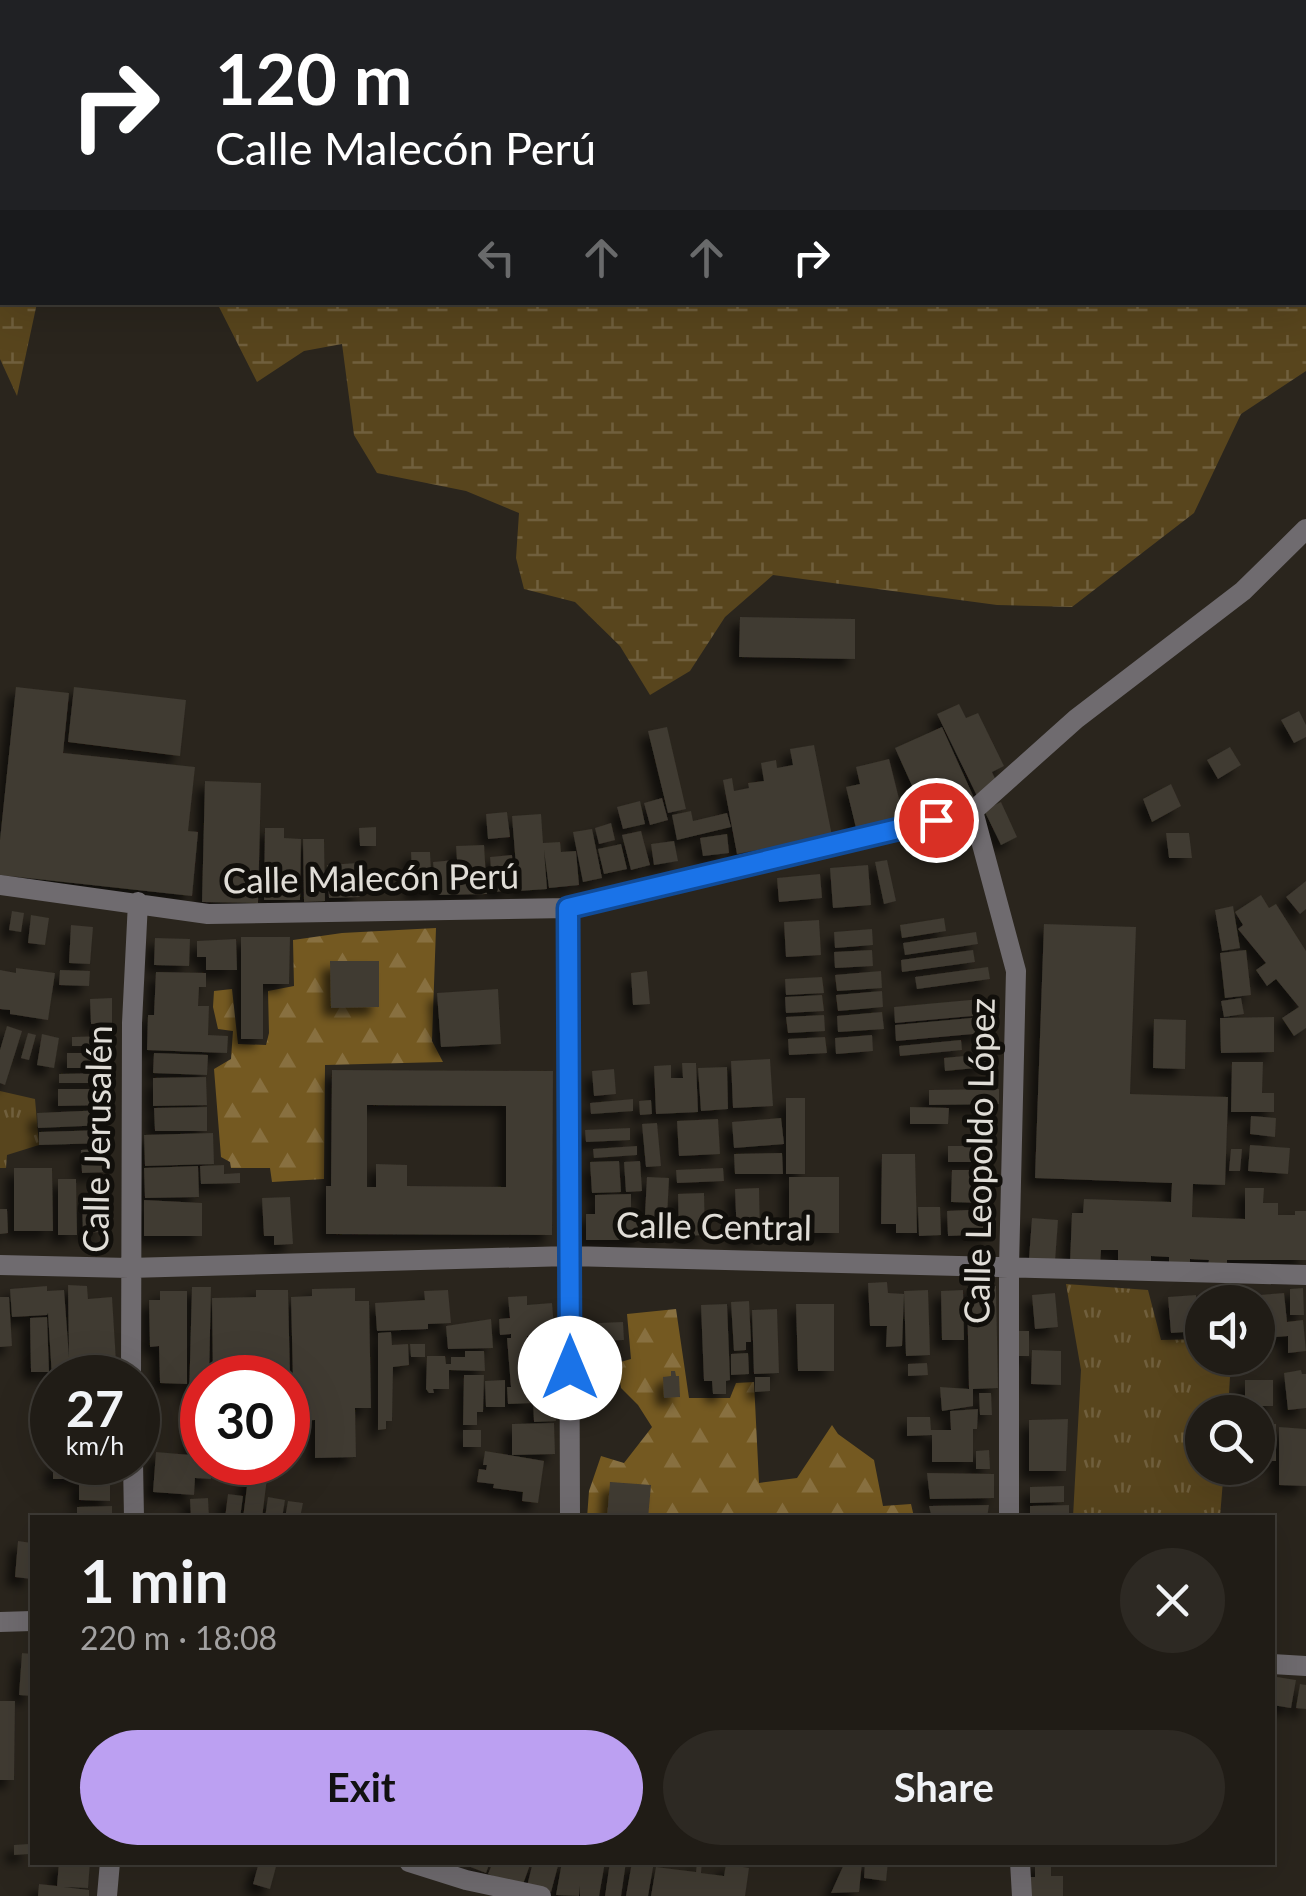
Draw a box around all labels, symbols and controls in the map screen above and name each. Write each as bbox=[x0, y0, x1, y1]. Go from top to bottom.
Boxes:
text: 120 m bbox=[215, 36, 412, 120]
icon: right bbox=[50, 40, 180, 170]
text: Calle Malecón Perú bbox=[215, 121, 596, 175]
icon: left bbox=[469, 230, 524, 285]
icon: ahead bbox=[574, 230, 629, 285]
icon: ahead bbox=[679, 230, 734, 285]
icon: right bbox=[784, 230, 839, 285]
pin bbox=[894, 778, 979, 863]
icon: arrive bbox=[909, 793, 964, 848]
street label: Calle Malecón Perú bbox=[222, 853, 520, 901]
street label: Calle Leopoldo López bbox=[954, 997, 1002, 1324]
street label: Calle Jerusalén bbox=[73, 1025, 119, 1253]
street label: Calle Central bbox=[616, 1202, 812, 1248]
map controls bbox=[1185, 1285, 1275, 1485]
button: sound bbox=[1185, 1285, 1275, 1375]
position arrow bbox=[518, 1316, 622, 1420]
speed limit sign: 30 bbox=[180, 1355, 310, 1485]
text: 27 bbox=[66, 1378, 124, 1438]
button: search bbox=[1185, 1395, 1275, 1485]
text: km/h bbox=[66, 1430, 124, 1460]
text: 1 min bbox=[80, 1544, 229, 1616]
button: close bbox=[1120, 1548, 1225, 1653]
text: 220 m · 18:08 bbox=[80, 1618, 277, 1657]
button: Exit bbox=[80, 1730, 643, 1845]
button: Share bbox=[663, 1730, 1225, 1845]

